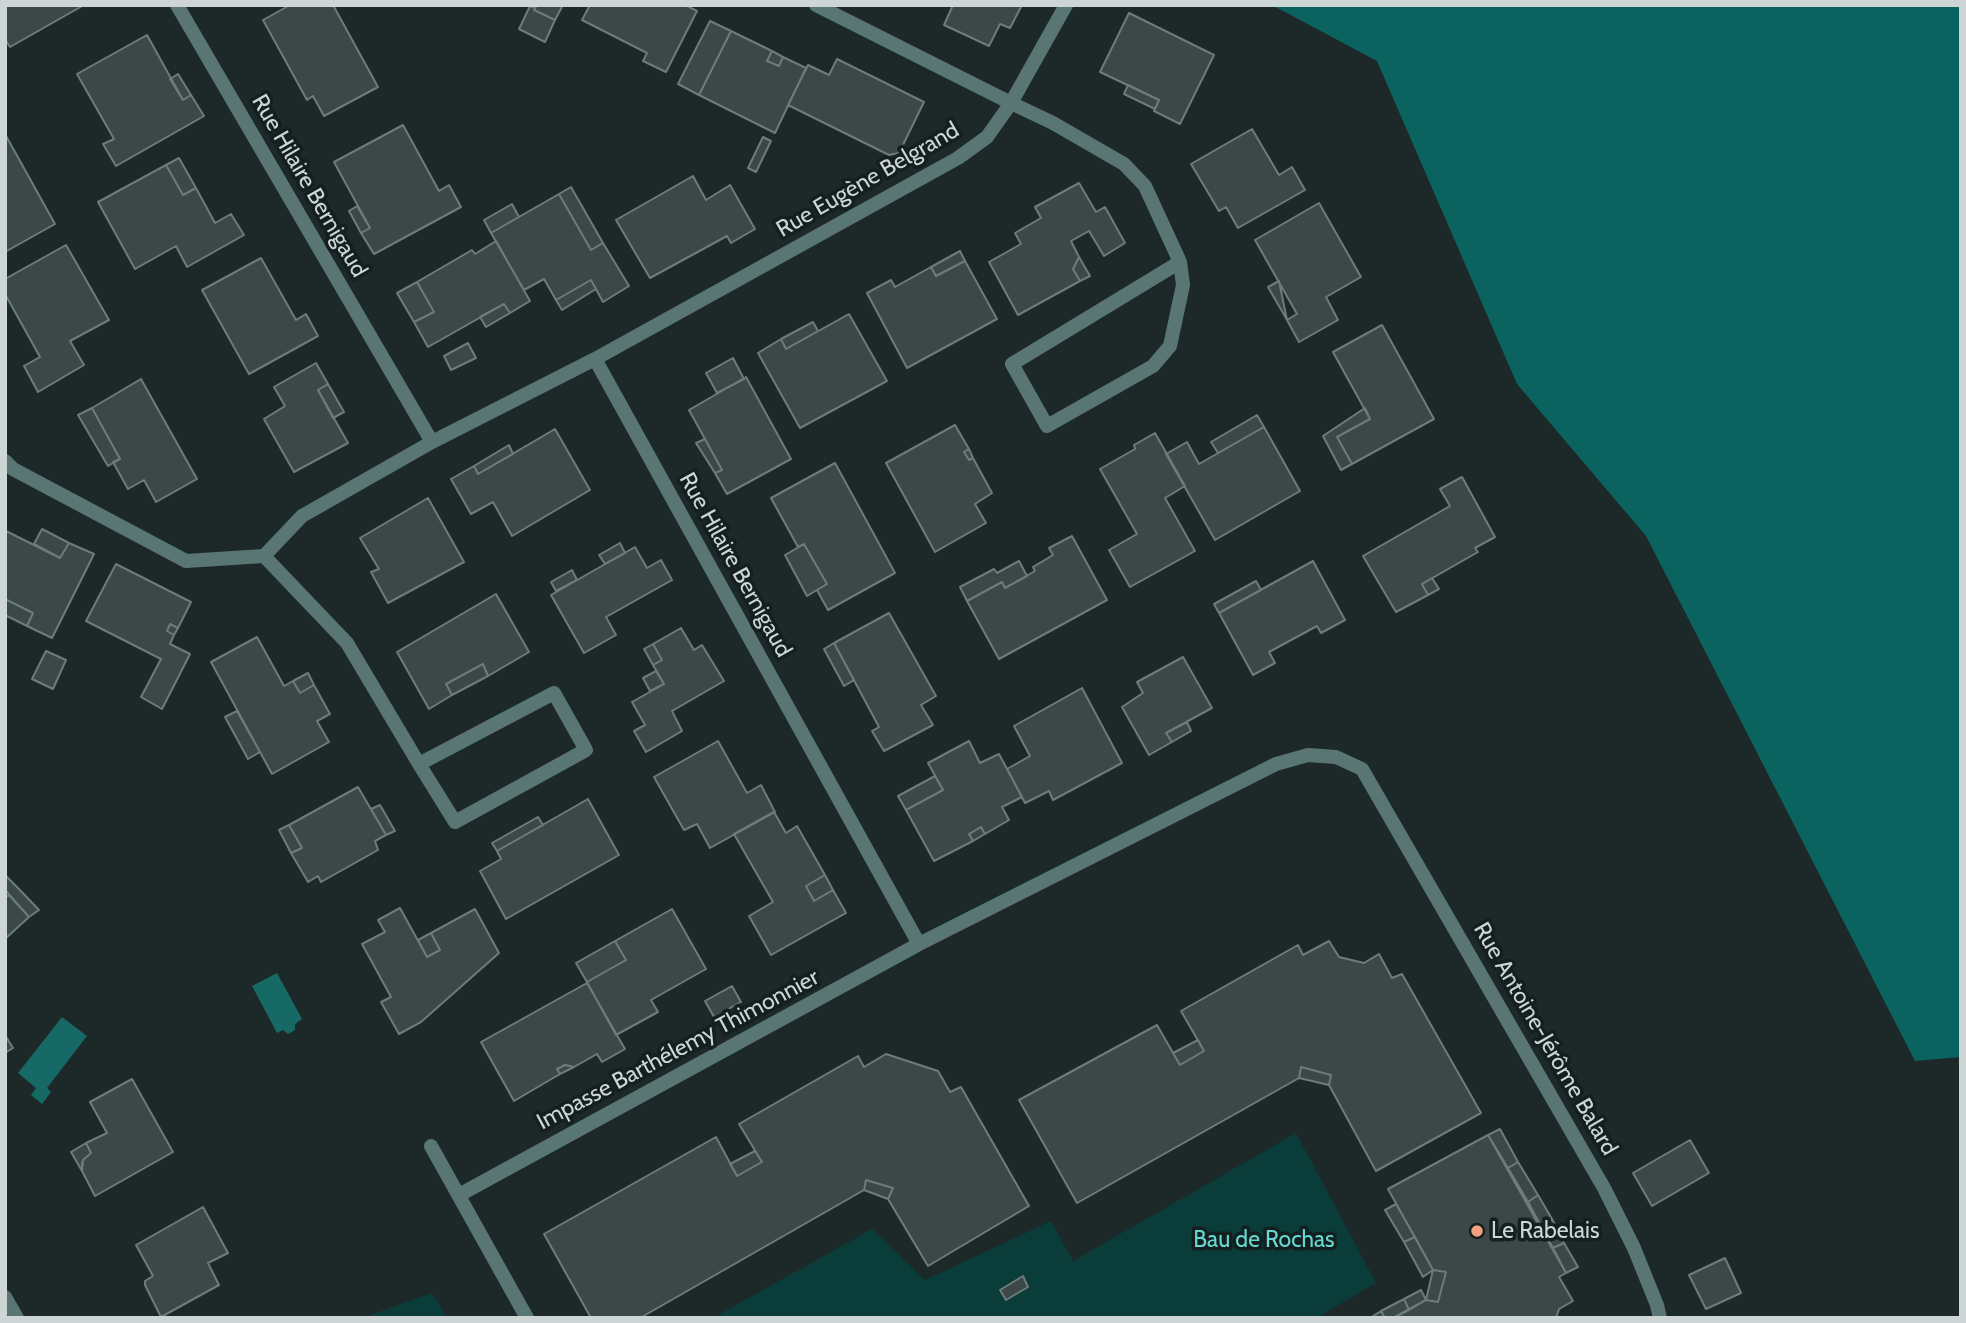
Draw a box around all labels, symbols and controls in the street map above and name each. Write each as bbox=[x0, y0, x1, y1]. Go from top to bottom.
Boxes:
street label: Rue Hilaire Bernigaud bbox=[245, 90, 373, 282]
street label: Rue Eugène Belgrand bbox=[772, 117, 964, 243]
street label: Rue Hilaire Bernigaud bbox=[673, 468, 797, 662]
street label: Rue Antoine-Jérôme Balard bbox=[1467, 918, 1623, 1160]
street label: Impasse Barthélemy Thimonnier bbox=[532, 964, 824, 1136]
place label: Le Rabelais bbox=[1491, 1217, 1599, 1245]
marker: Le Rabelais bbox=[1469, 1223, 1485, 1239]
park label: Bau de Rochas bbox=[1193, 1226, 1335, 1254]

